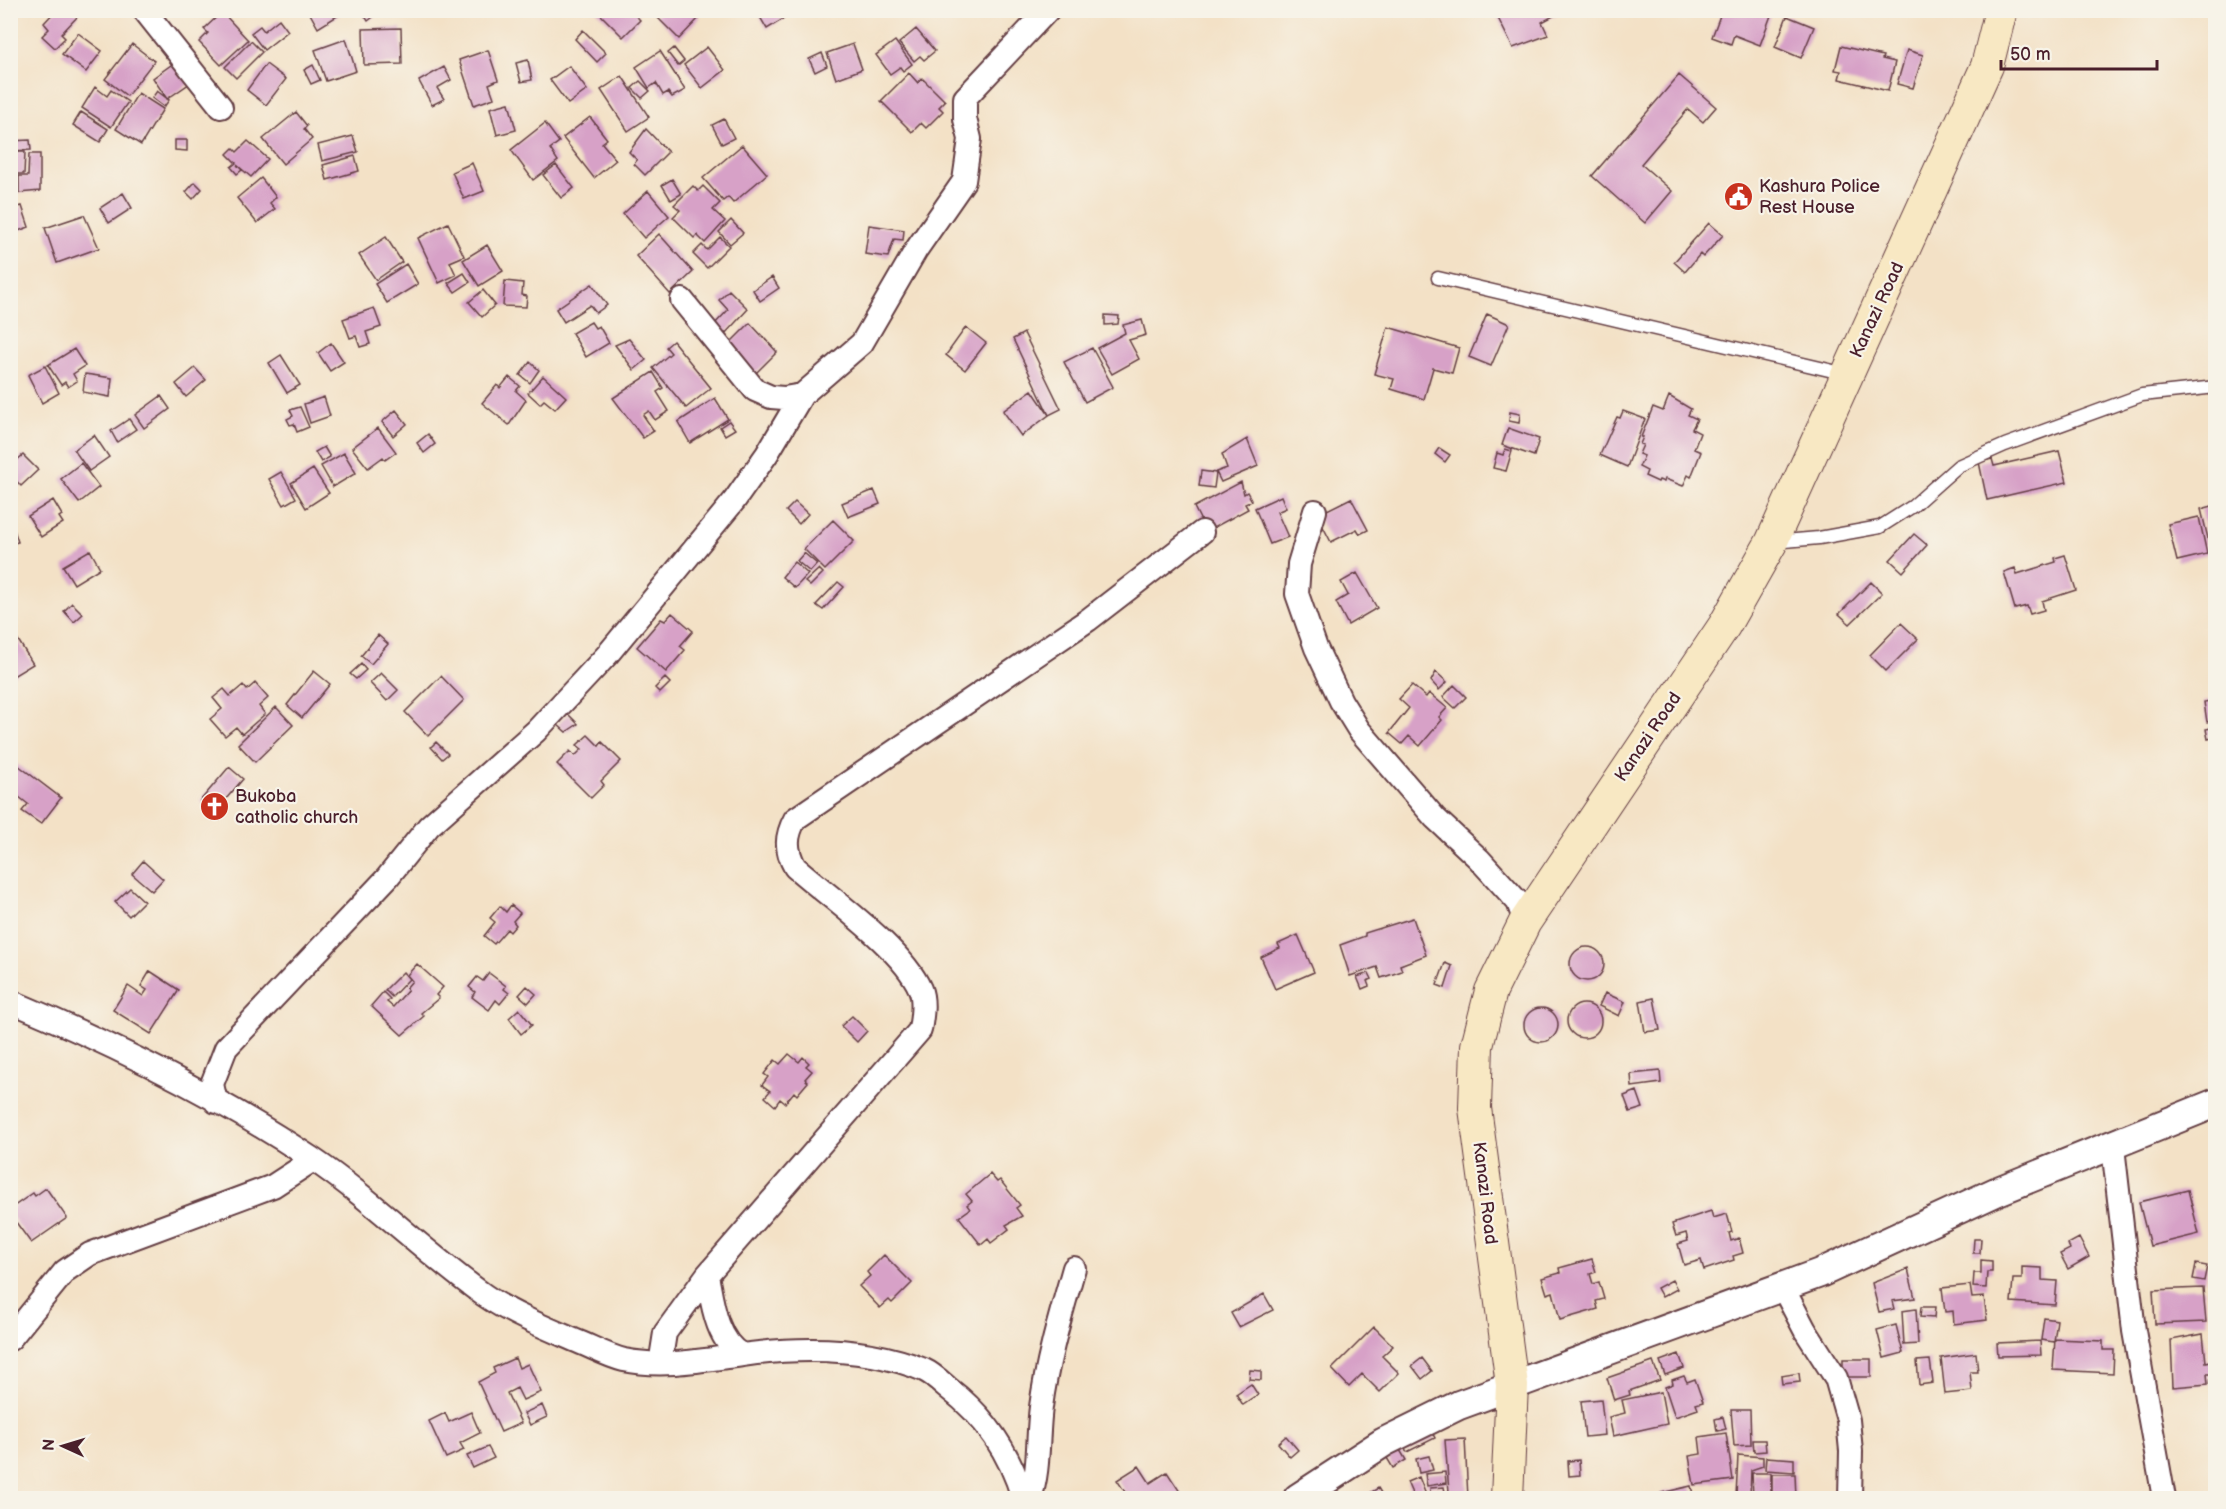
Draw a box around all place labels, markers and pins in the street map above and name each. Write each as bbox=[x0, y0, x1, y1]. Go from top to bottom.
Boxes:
place label: Kashura Police Rest House bbox=[1759, 176, 1880, 218]
public building icon: Kashura Police Rest House bbox=[1722, 180, 1754, 212]
place label: Bukoba catholic church bbox=[235, 786, 358, 828]
church icon: Bukoba catholic church bbox=[198, 790, 230, 822]

